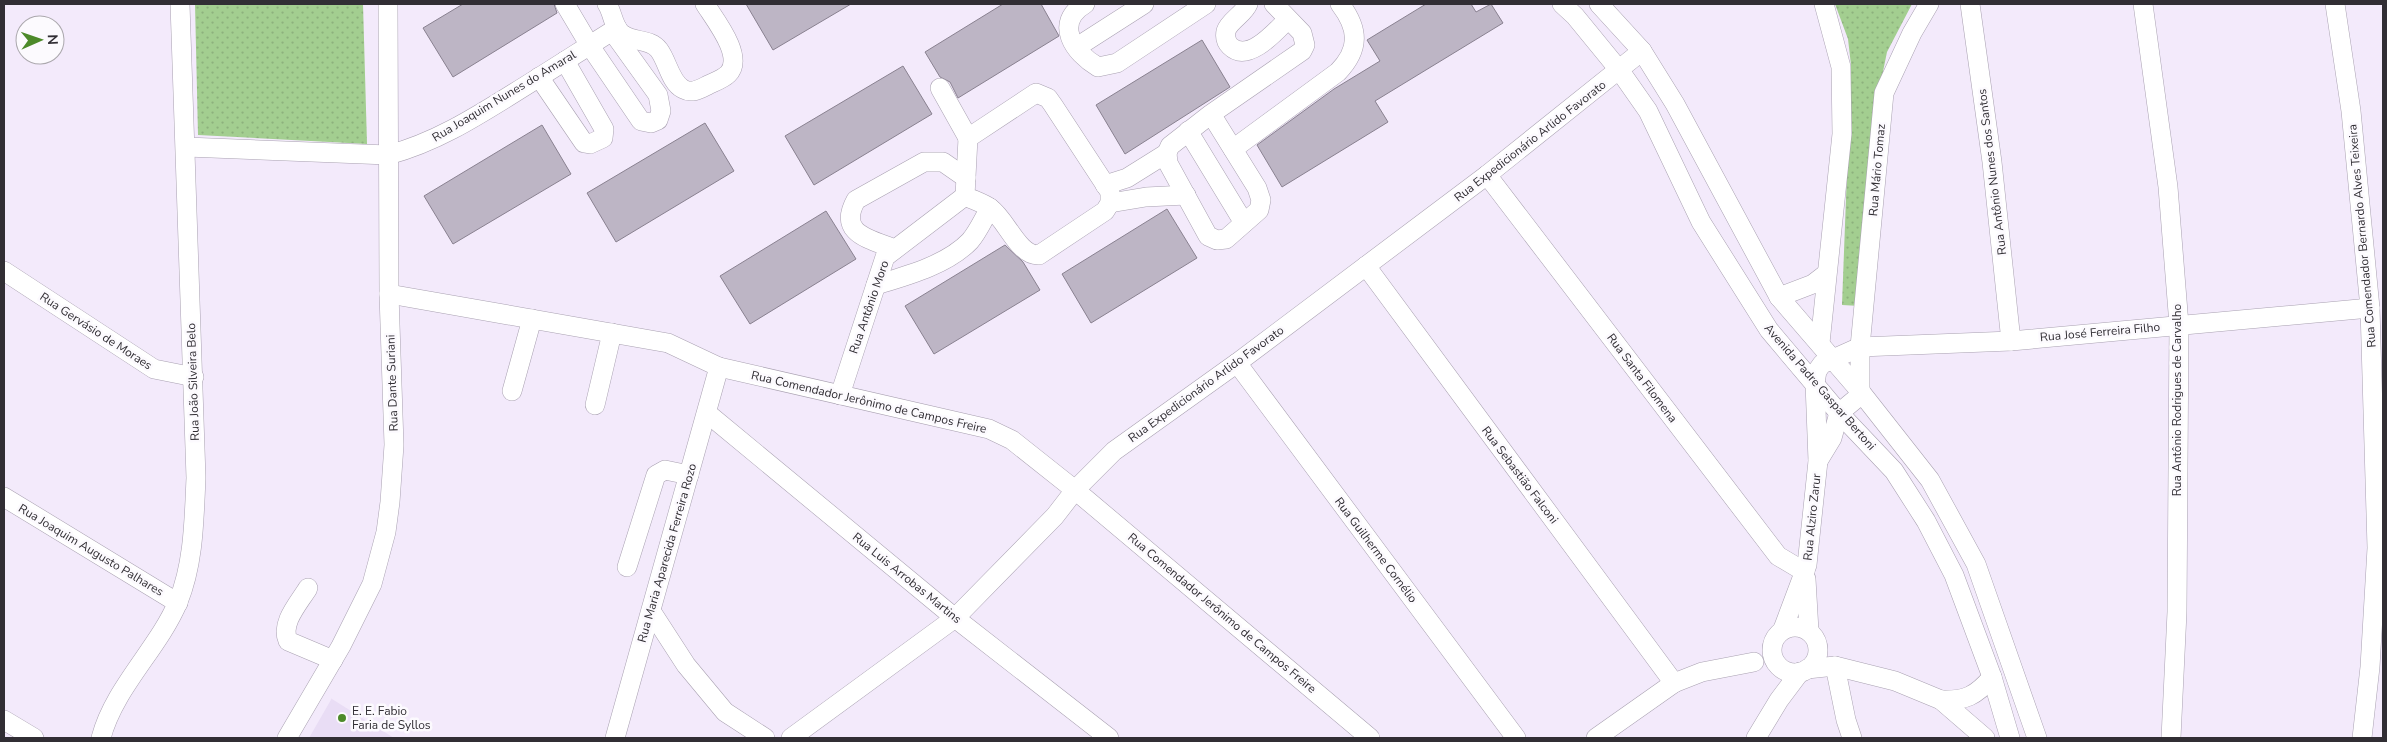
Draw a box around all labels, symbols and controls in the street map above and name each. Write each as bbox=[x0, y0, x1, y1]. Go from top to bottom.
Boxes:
north arrow bbox=[15, 15, 65, 65]
text: N bbox=[43, 34, 62, 45]
street label: Rua Joaquim Nunes do Amaral bbox=[429, 46, 579, 145]
street label: Rua Expedicionário Arlido Favorato bbox=[1451, 76, 1609, 205]
street label: Rua Antônio Nunes dos Santos bbox=[1974, 88, 2010, 256]
street label: Rua Mário Tomaz bbox=[1865, 123, 1889, 217]
street label: Rua Comendador Bernardo Alves Teixeira bbox=[2344, 124, 2380, 348]
street label: Rua Antônio Moro bbox=[846, 258, 893, 356]
street label: Rua Gervásio de Moraes bbox=[37, 289, 155, 373]
street label: Rua Antônio Rodrigues de Carvalho bbox=[2169, 303, 2185, 496]
street label: Rua José Ferreira Filho bbox=[2039, 319, 2161, 345]
street label: Avenida Padre Gaspar Bertoni bbox=[1761, 320, 1879, 454]
street label: Rua João Silveira Belo bbox=[183, 322, 203, 441]
street label: Rua Expedicionário Arlido Favorato bbox=[1125, 322, 1287, 446]
street label: Rua Santa Filomena bbox=[1603, 330, 1681, 426]
street label: Rua Dante Suriani bbox=[382, 334, 402, 432]
street label: Rua Comendador Jerônimo de Campos Freire bbox=[750, 367, 988, 437]
street label: Rua Sebastião Falconi bbox=[1478, 423, 1562, 527]
street label: Rua Maria Aparecida Ferreira Rozo bbox=[634, 461, 700, 644]
street label: Rua Alziro Zarur bbox=[1799, 472, 1825, 561]
street label: Rua Guilherme Cornélio bbox=[1331, 494, 1421, 606]
street label: Rua Joaquim Augusto Palhares bbox=[15, 500, 167, 600]
street label: Rua Luis Arrobas Martins bbox=[849, 529, 965, 627]
street label: Rua Comendador Jerônimo de Campos Freire bbox=[1124, 529, 1320, 697]
place label: E. E. Fabio Faria de Syllos bbox=[352, 703, 431, 733]
marker: E. E. Fabio Faria de Syllos bbox=[336, 712, 348, 724]

